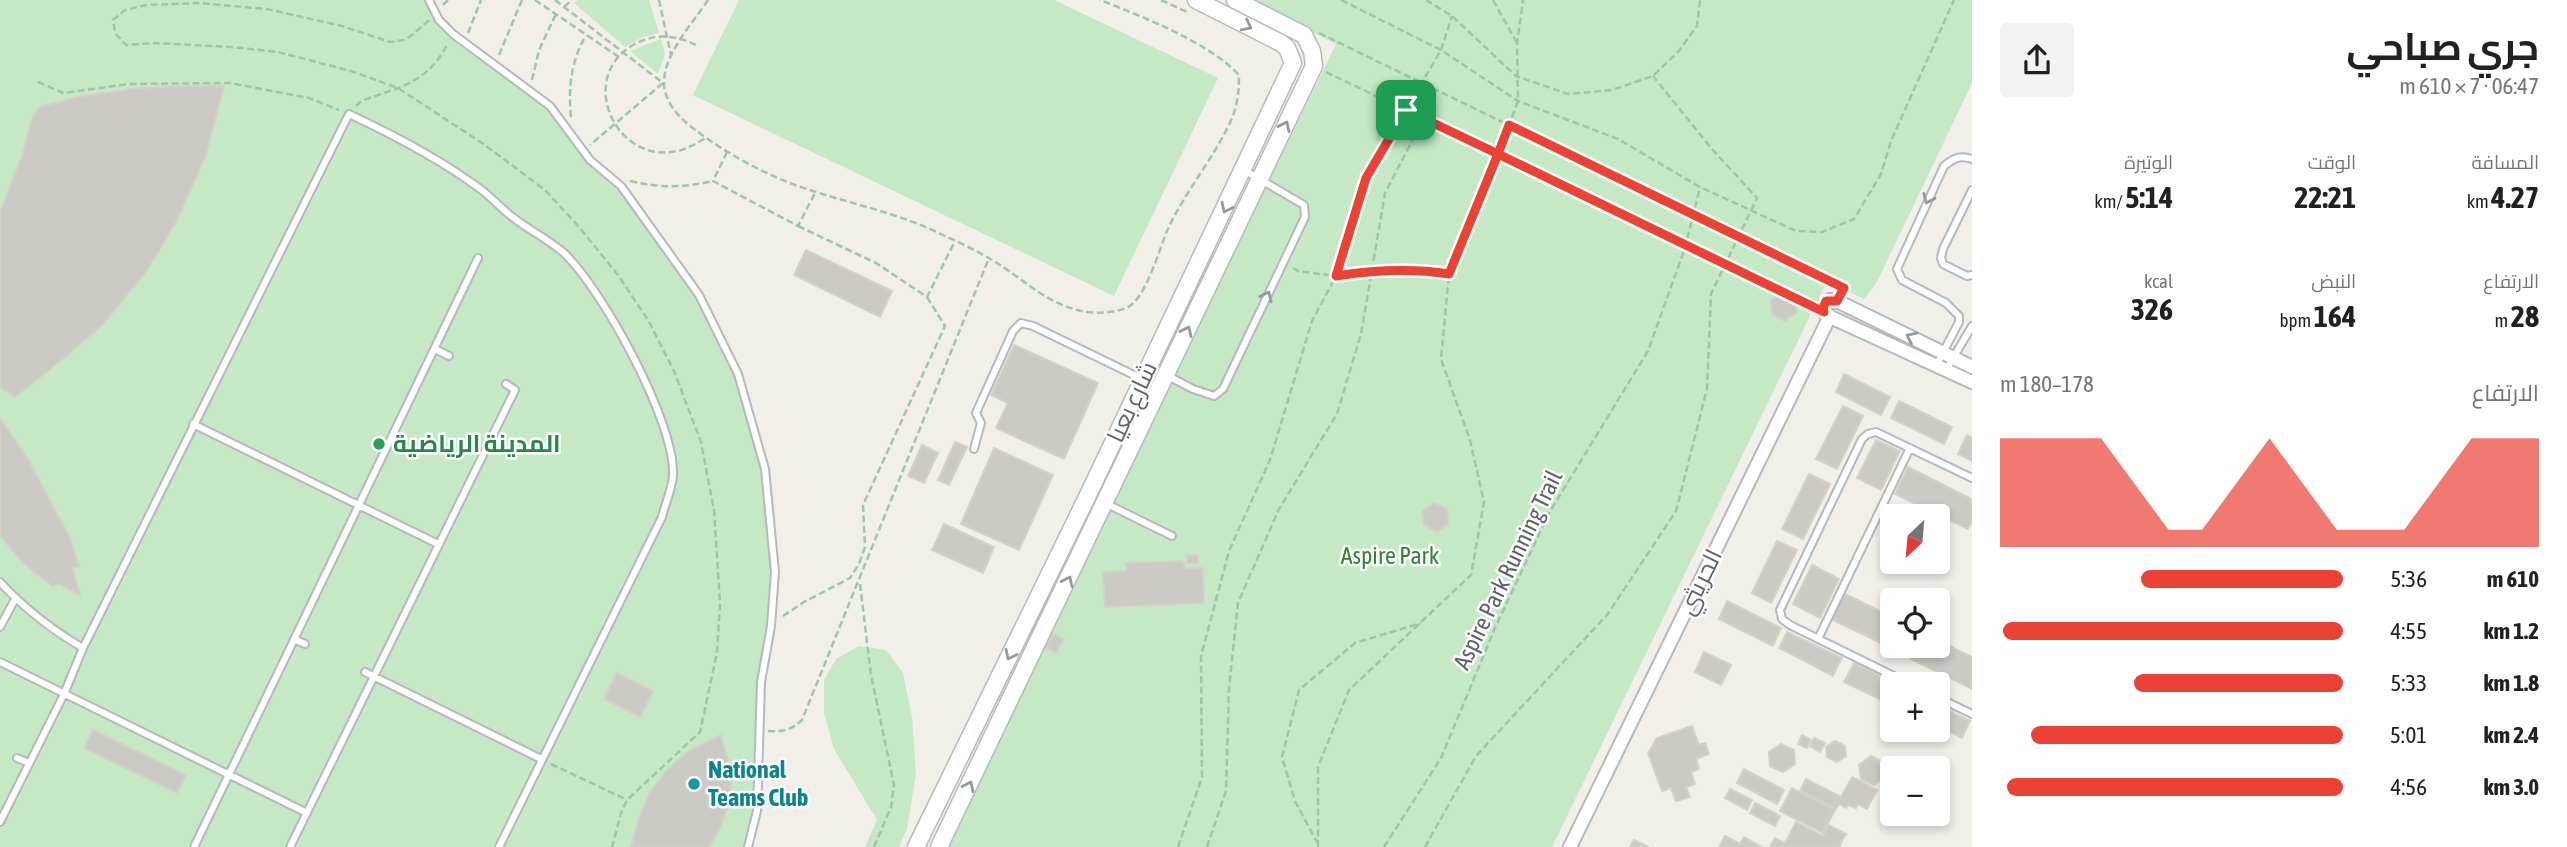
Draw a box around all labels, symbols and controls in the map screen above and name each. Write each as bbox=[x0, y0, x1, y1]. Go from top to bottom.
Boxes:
one-way arrow bbox=[1239, 17, 1252, 31]
button: share bbox=[2000, 23, 2074, 97]
text: جري صباحي bbox=[2347, 25, 2539, 68]
text: 06:47 · 7 × 610 m bbox=[2399, 73, 2539, 99]
pin bbox=[1376, 80, 1436, 140]
icon: arrive bbox=[1387, 91, 1425, 129]
one-way arrow bbox=[1276, 121, 1290, 133]
text: الوتيرة bbox=[2124, 151, 2173, 173]
text: الوقت bbox=[2308, 151, 2356, 173]
text: المسافة bbox=[2471, 151, 2539, 173]
text: 5:14 bbox=[2125, 180, 2173, 214]
text: 22:21 bbox=[2294, 180, 2356, 214]
text: 4.27 bbox=[2491, 180, 2539, 214]
text: /km bbox=[2094, 190, 2125, 212]
text: km bbox=[2467, 190, 2491, 212]
one-way arrow bbox=[1922, 192, 1936, 205]
one-way arrow bbox=[1220, 201, 1234, 213]
text: kcal bbox=[2144, 270, 2173, 292]
text: النبض bbox=[2311, 270, 2356, 292]
text: الارتفاع bbox=[2483, 270, 2539, 292]
one-way arrow bbox=[1258, 291, 1272, 303]
text: 326 bbox=[2131, 292, 2173, 326]
text: 164 bbox=[2314, 299, 2356, 333]
text: 28 bbox=[2511, 299, 2539, 333]
text: bpm bbox=[2279, 309, 2314, 331]
text: m bbox=[2495, 309, 2511, 331]
one-way arrow bbox=[1179, 326, 1193, 338]
one-way arrow bbox=[1906, 331, 1918, 345]
street label: شارع بعيا bbox=[1101, 357, 1165, 448]
text: 178–180 m bbox=[2000, 371, 2094, 397]
text: الارتفاع bbox=[2472, 380, 2539, 406]
place label: المدينة الرياضية bbox=[393, 430, 561, 458]
marker: المدينة الرياضية bbox=[371, 436, 387, 452]
street label: Aspire Park Running Trail bbox=[1448, 465, 1568, 674]
north arrow bbox=[1880, 504, 1950, 574]
map controls bbox=[1880, 504, 1950, 826]
park label: Aspire Park bbox=[1341, 542, 1440, 569]
street label: الحريثي bbox=[1672, 545, 1732, 622]
text: 5:36 bbox=[2390, 566, 2427, 592]
text: 610 m bbox=[2487, 566, 2539, 592]
one-way arrow bbox=[1060, 576, 1074, 588]
button: locate bbox=[1880, 588, 1950, 658]
text: 4:55 bbox=[2390, 618, 2427, 644]
text: 1.2 km bbox=[2483, 618, 2539, 644]
one-way arrow bbox=[1004, 648, 1018, 660]
text: 5:33 bbox=[2390, 670, 2427, 696]
text: 1.8 km bbox=[2483, 670, 2539, 696]
button: + bbox=[1880, 672, 1950, 742]
text: 5:01 bbox=[2390, 722, 2427, 748]
text: 2.4 km bbox=[2483, 722, 2539, 748]
place label: National Teams Club bbox=[708, 756, 808, 811]
button: − bbox=[1880, 756, 1950, 826]
text: 4:56 bbox=[2390, 774, 2427, 800]
text: 3.0 km bbox=[2483, 774, 2539, 800]
marker: National Teams Club bbox=[686, 776, 702, 792]
one-way arrow bbox=[961, 781, 975, 793]

